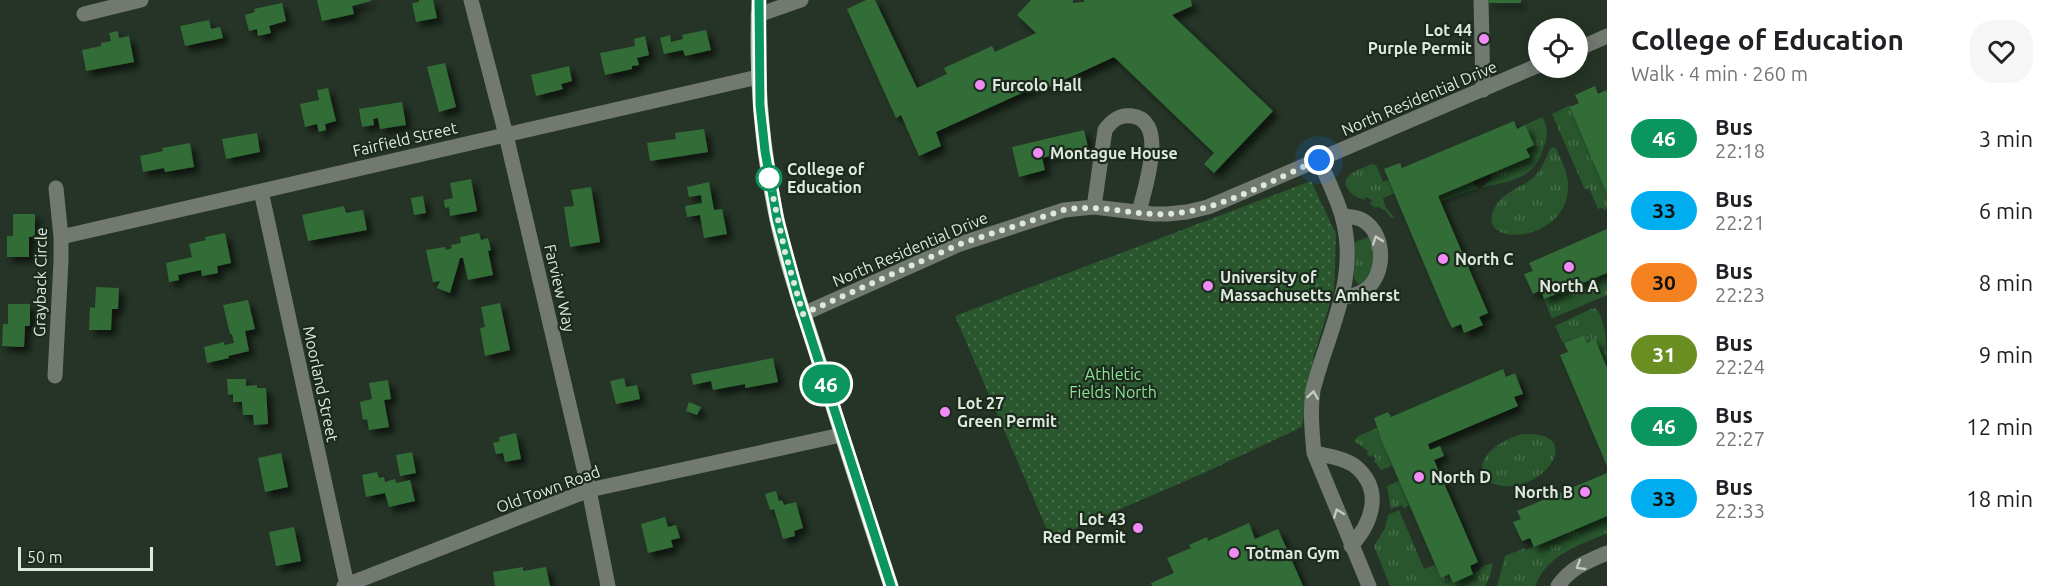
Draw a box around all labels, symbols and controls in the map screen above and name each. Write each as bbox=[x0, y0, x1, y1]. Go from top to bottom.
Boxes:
map controls bbox=[1528, 18, 1588, 78]
button: locate bbox=[1528, 18, 1588, 78]
button: heart bbox=[1970, 20, 2033, 83]
place label: Lot 44 Purple Permit bbox=[1368, 21, 1472, 57]
text: College of Education bbox=[1631, 24, 1904, 55]
marker: Lot 44 Purple Permit bbox=[1477, 32, 1491, 46]
street label: North Residential Drive bbox=[1339, 57, 1499, 139]
text: Walk · 4 min · 260 m bbox=[1631, 62, 1808, 85]
place label: Furcolo Hall bbox=[992, 76, 1082, 94]
marker: Furcolo Hall bbox=[973, 78, 987, 92]
text: Bus bbox=[1715, 114, 1753, 139]
street label: Fairfield Street bbox=[351, 118, 460, 160]
text: 46 bbox=[1652, 126, 1676, 150]
text: 3 min bbox=[1979, 126, 2033, 151]
text: 22:18 bbox=[1715, 139, 1765, 162]
place label: Montague House bbox=[1050, 144, 1178, 162]
your location bbox=[1304, 145, 1334, 175]
marker: Montague House bbox=[1031, 146, 1045, 160]
place label: College of Education bbox=[787, 160, 865, 196]
marker: College of Education bbox=[756, 165, 782, 191]
text: Bus bbox=[1715, 186, 1753, 211]
text: 33 bbox=[1652, 198, 1676, 222]
text: 6 min bbox=[1979, 198, 2033, 223]
street label: North Residential Drive bbox=[830, 208, 990, 290]
text: 22:21 bbox=[1715, 211, 1765, 234]
street label: Grayback Circle bbox=[30, 227, 50, 337]
one-way arrow bbox=[1372, 235, 1384, 246]
street label: Farview Way bbox=[541, 242, 579, 334]
place label: North C bbox=[1455, 250, 1513, 268]
marker: North C bbox=[1436, 252, 1450, 266]
text: Bus bbox=[1715, 258, 1753, 283]
marker: North A bbox=[1562, 260, 1576, 274]
place label: University of Massachusetts Amherst bbox=[1220, 268, 1400, 304]
text: 30 bbox=[1652, 270, 1676, 294]
text: 8 min bbox=[1979, 270, 2033, 295]
place label: North A bbox=[1539, 277, 1599, 295]
marker: University of Massachusetts Amherst bbox=[1201, 279, 1215, 293]
text: 22:23 bbox=[1715, 283, 1765, 306]
street label: Moorland Street bbox=[300, 324, 342, 444]
text: Bus bbox=[1715, 330, 1753, 355]
text: 31 bbox=[1652, 342, 1676, 366]
text: 9 min bbox=[1979, 342, 2033, 367]
text: 22:24 bbox=[1715, 355, 1765, 378]
line badge: 46 bbox=[799, 364, 853, 404]
park label: Athletic Fields North bbox=[1069, 365, 1157, 401]
text: 46 bbox=[814, 372, 838, 396]
one-way arrow bbox=[1306, 390, 1319, 400]
place label: Lot 27 Green Permit bbox=[957, 394, 1057, 430]
text: Bus bbox=[1715, 402, 1753, 427]
marker: Lot 27 Green Permit bbox=[938, 405, 952, 419]
text: 46 bbox=[1652, 414, 1676, 438]
text: 12 min bbox=[1966, 414, 2033, 439]
text: 22:27 bbox=[1715, 427, 1765, 450]
street label: Old Town Road bbox=[494, 462, 602, 516]
place label: North D bbox=[1431, 468, 1491, 486]
marker: North D bbox=[1412, 470, 1426, 484]
text: Bus bbox=[1715, 474, 1753, 499]
place label: North B bbox=[1514, 483, 1573, 501]
marker: North B bbox=[1578, 485, 1592, 499]
text: 33 bbox=[1652, 486, 1676, 510]
text: 18 min bbox=[1966, 486, 2033, 511]
text: 22:33 bbox=[1715, 499, 1765, 522]
one-way arrow bbox=[1333, 508, 1346, 518]
place label: Lot 43 Red Permit bbox=[1042, 510, 1126, 546]
marker: Lot 43 Red Permit bbox=[1131, 521, 1145, 535]
scale bar bbox=[18, 544, 153, 572]
place label: Totman Gym bbox=[1246, 544, 1340, 562]
marker: Totman Gym bbox=[1227, 546, 1241, 560]
text: 50 m bbox=[27, 548, 63, 566]
one-way arrow bbox=[1576, 559, 1586, 571]

